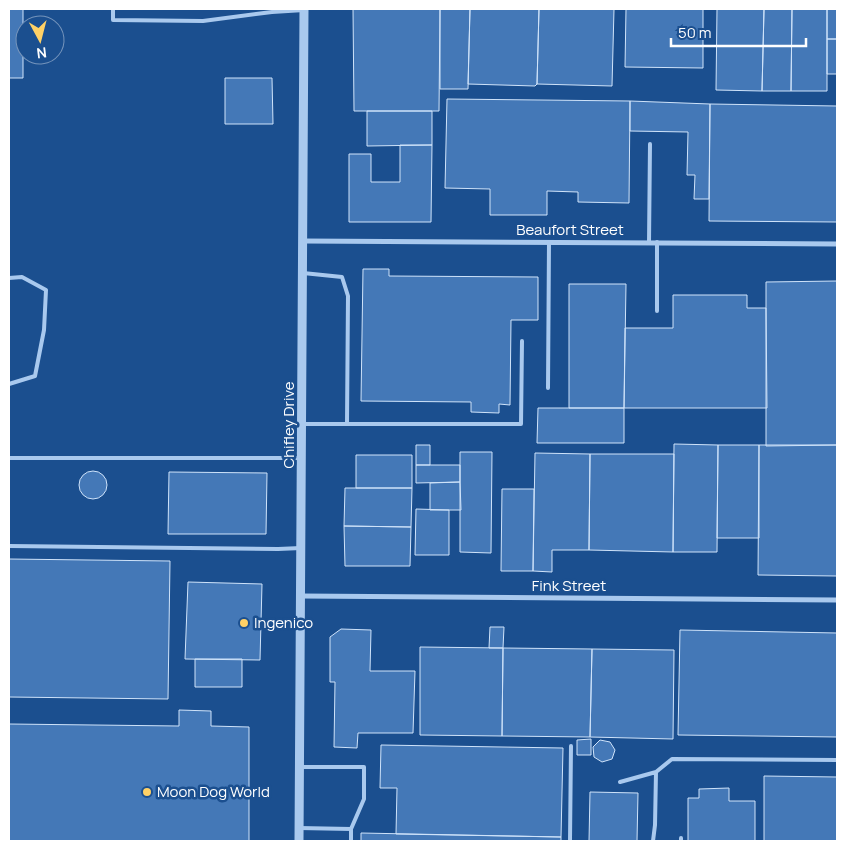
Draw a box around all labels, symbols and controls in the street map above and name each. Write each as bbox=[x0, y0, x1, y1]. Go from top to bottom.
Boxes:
north arrow bbox=[15, 15, 65, 65]
scale bar bbox=[671, 15, 806, 47]
text: 50 m bbox=[678, 22, 712, 43]
text: N bbox=[35, 43, 48, 63]
street label: Beaufort Street bbox=[516, 219, 624, 240]
street label: Chifley Drive bbox=[278, 381, 299, 469]
street label: Fink Street bbox=[532, 575, 606, 596]
place label: Ingenico bbox=[254, 612, 313, 633]
marker: Ingenico bbox=[238, 617, 250, 629]
place label: Moon Dog World bbox=[157, 781, 270, 802]
marker: Moon Dog World bbox=[141, 786, 153, 798]

